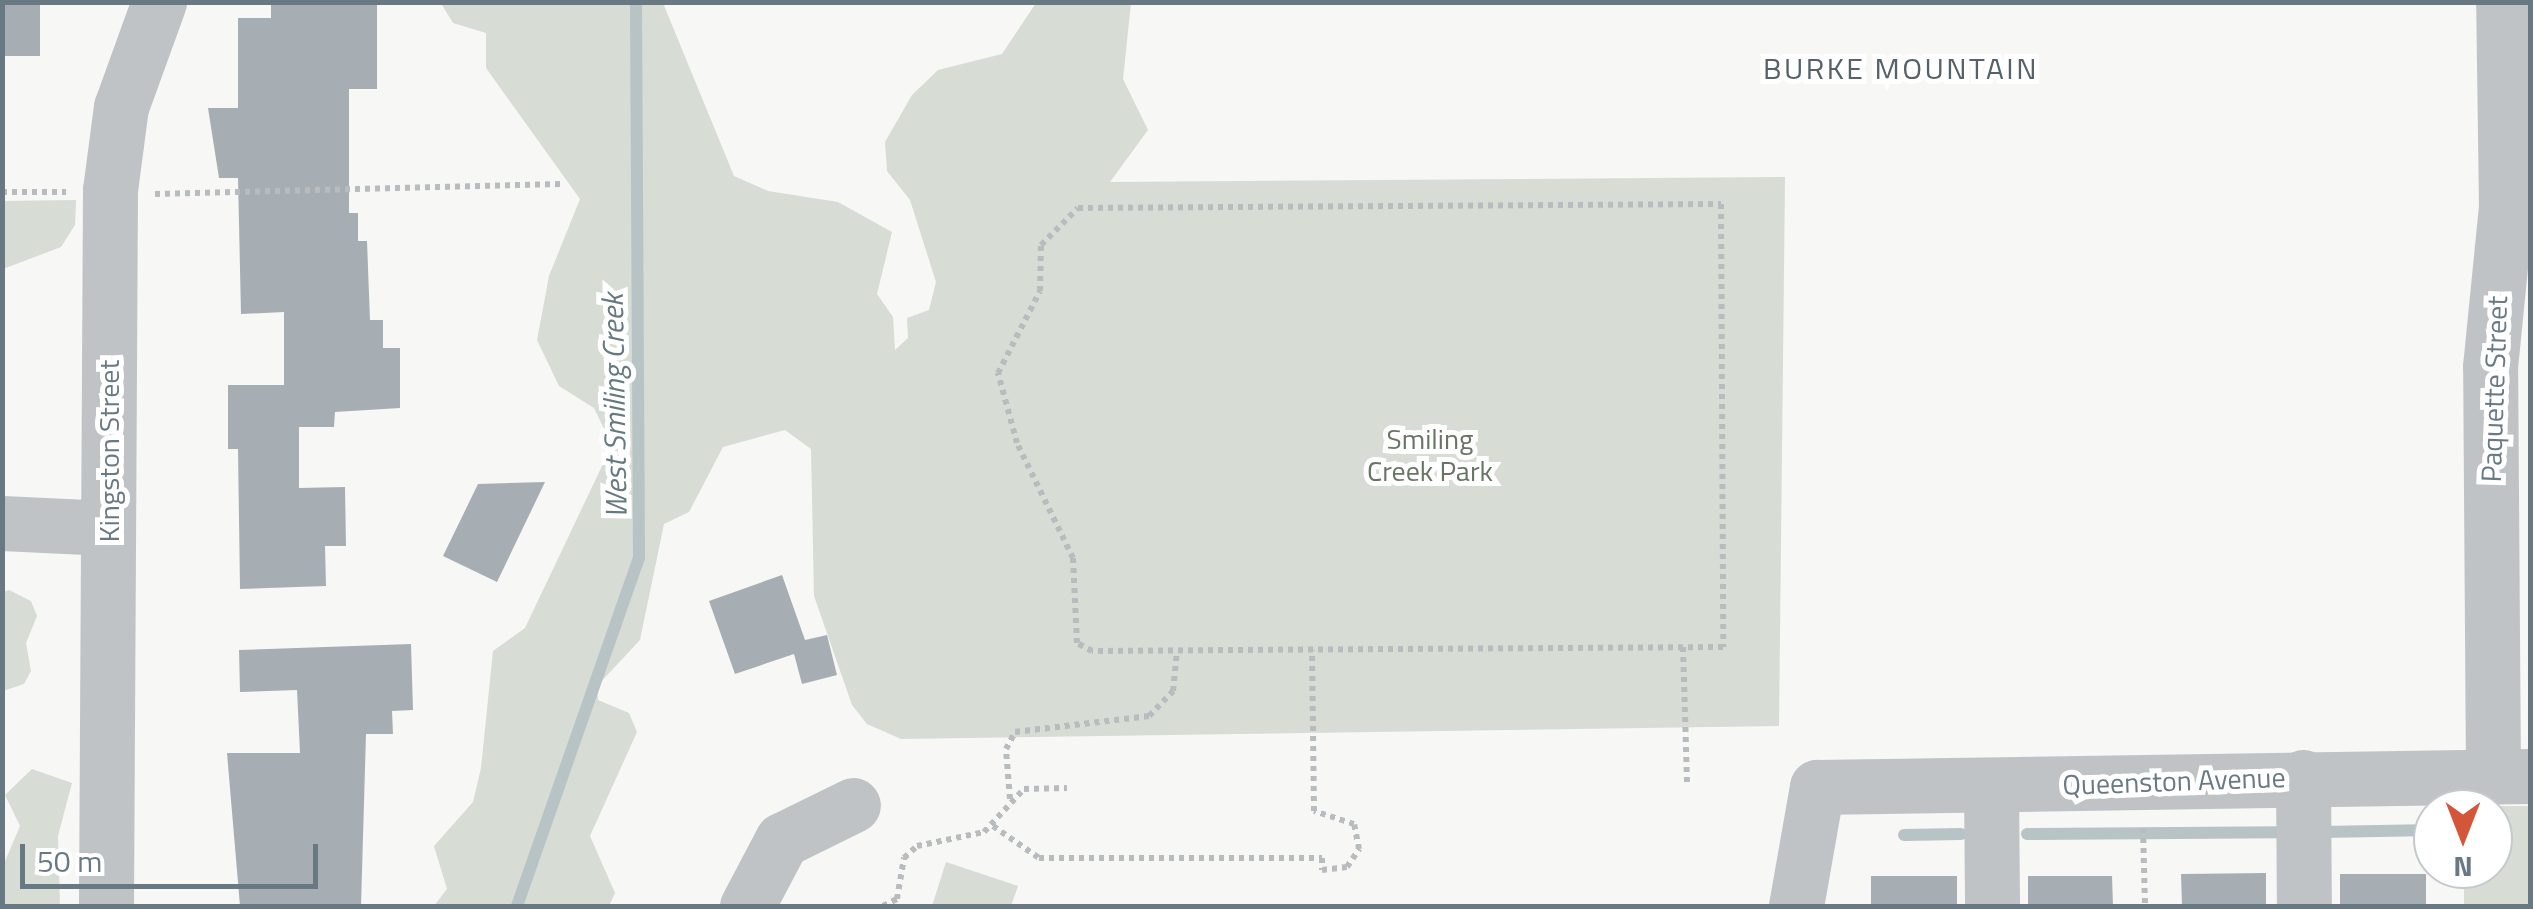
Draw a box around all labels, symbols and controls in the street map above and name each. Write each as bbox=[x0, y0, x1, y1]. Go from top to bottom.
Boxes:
district label: BURKE MOUNTAIN bbox=[1763, 50, 2039, 86]
water label: West Smiling Creek bbox=[594, 293, 634, 519]
street label: Paquette Street bbox=[2474, 295, 2514, 483]
street label: Kingston Street bbox=[92, 360, 126, 542]
park label: Smiling Creek Park bbox=[1367, 422, 1493, 488]
street label: Queenston Avenue bbox=[2062, 760, 2286, 802]
north arrow bbox=[2413, 789, 2513, 889]
scale bar bbox=[25, 824, 322, 886]
text: 50 m bbox=[37, 838, 102, 884]
text: N bbox=[2453, 846, 2473, 889]

